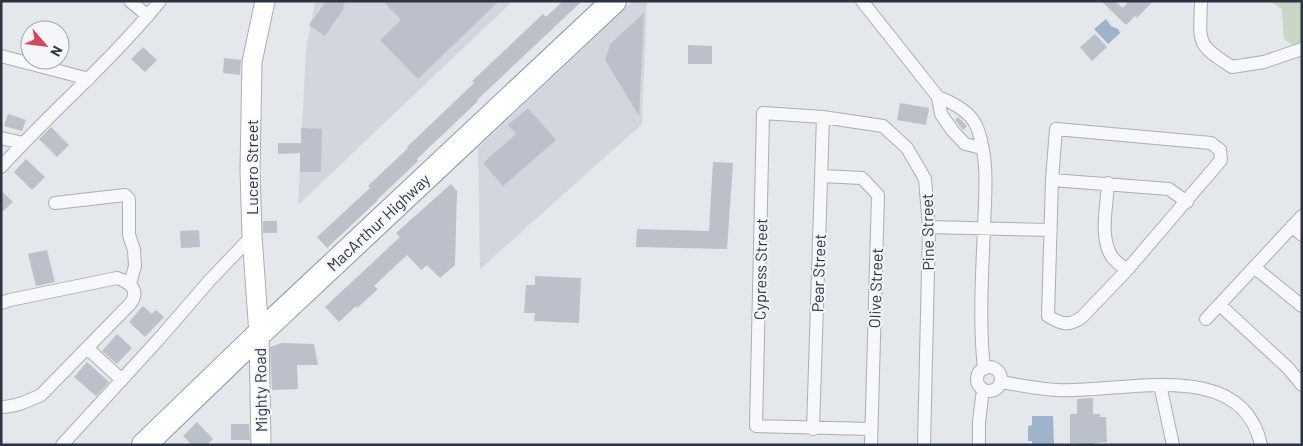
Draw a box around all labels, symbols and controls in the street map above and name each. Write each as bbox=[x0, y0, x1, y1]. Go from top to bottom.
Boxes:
north arrow bbox=[20, 20, 70, 70]
text: N bbox=[47, 43, 67, 59]
street label: Lucero Street bbox=[242, 119, 261, 215]
street label: MacArthur Highway bbox=[322, 169, 434, 275]
street label: Pine Street bbox=[917, 193, 937, 271]
street label: Cypress Street bbox=[750, 218, 770, 320]
street label: Pear Street bbox=[807, 233, 829, 313]
street label: Olive Street bbox=[864, 247, 886, 329]
street label: Mighty Road bbox=[250, 348, 270, 432]

